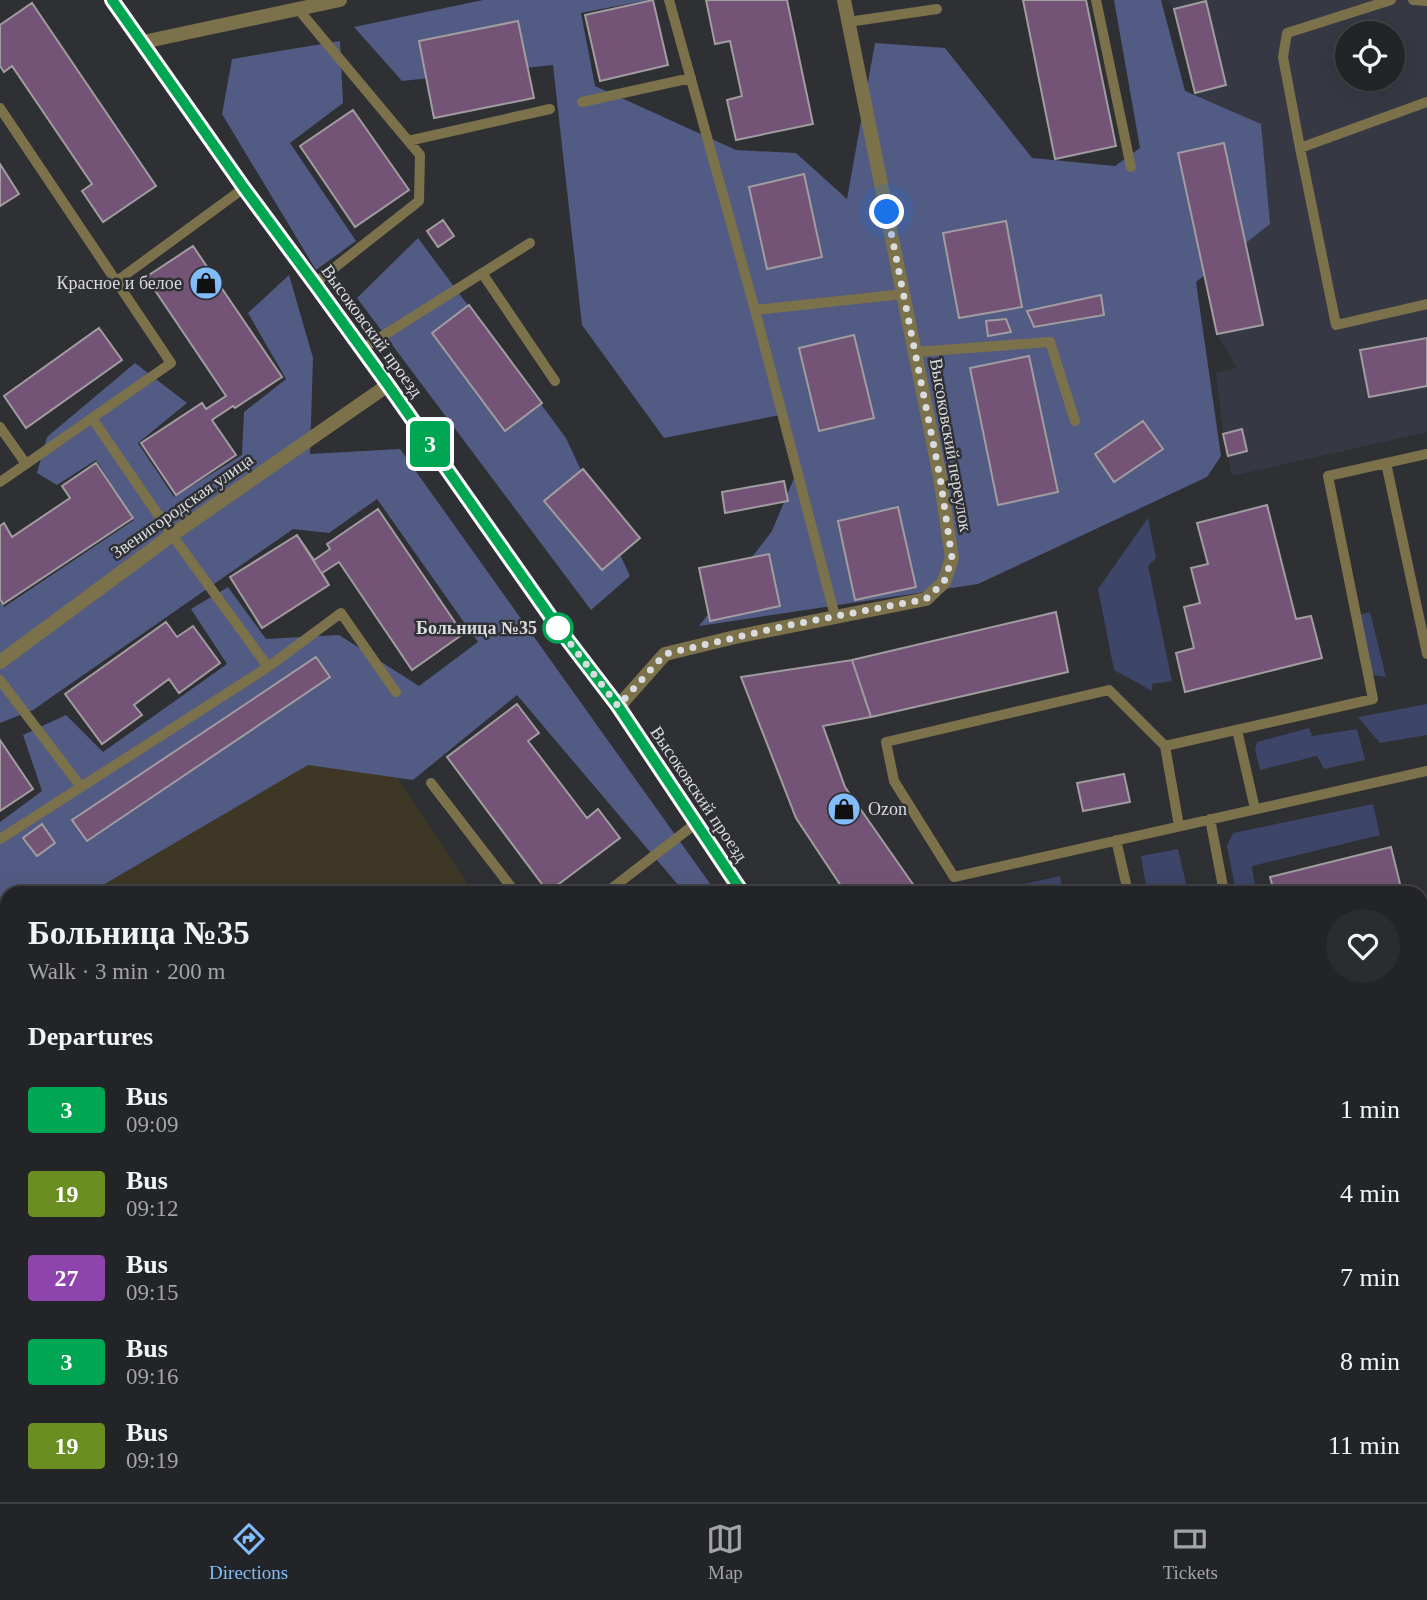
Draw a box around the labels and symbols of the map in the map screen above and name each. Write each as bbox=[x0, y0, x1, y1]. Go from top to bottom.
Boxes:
your location bbox=[869, 194, 904, 229]
street label: Высоковский проезд bbox=[317, 261, 427, 401]
shop icon: Красное и белое bbox=[187, 264, 225, 302]
place label: Красное и белое bbox=[56, 273, 182, 293]
street label: Высоковский переулок bbox=[926, 357, 976, 534]
line badge: 3 bbox=[407, 421, 453, 467]
street label: Звенигородская улица bbox=[107, 449, 257, 563]
marker: Больница №35 bbox=[543, 613, 573, 643]
place label: Больница №35 bbox=[416, 618, 537, 638]
street label: Высоковский проезд bbox=[646, 723, 752, 865]
shop icon: Ozon bbox=[825, 790, 863, 828]
place label: Ozon bbox=[868, 799, 907, 819]

